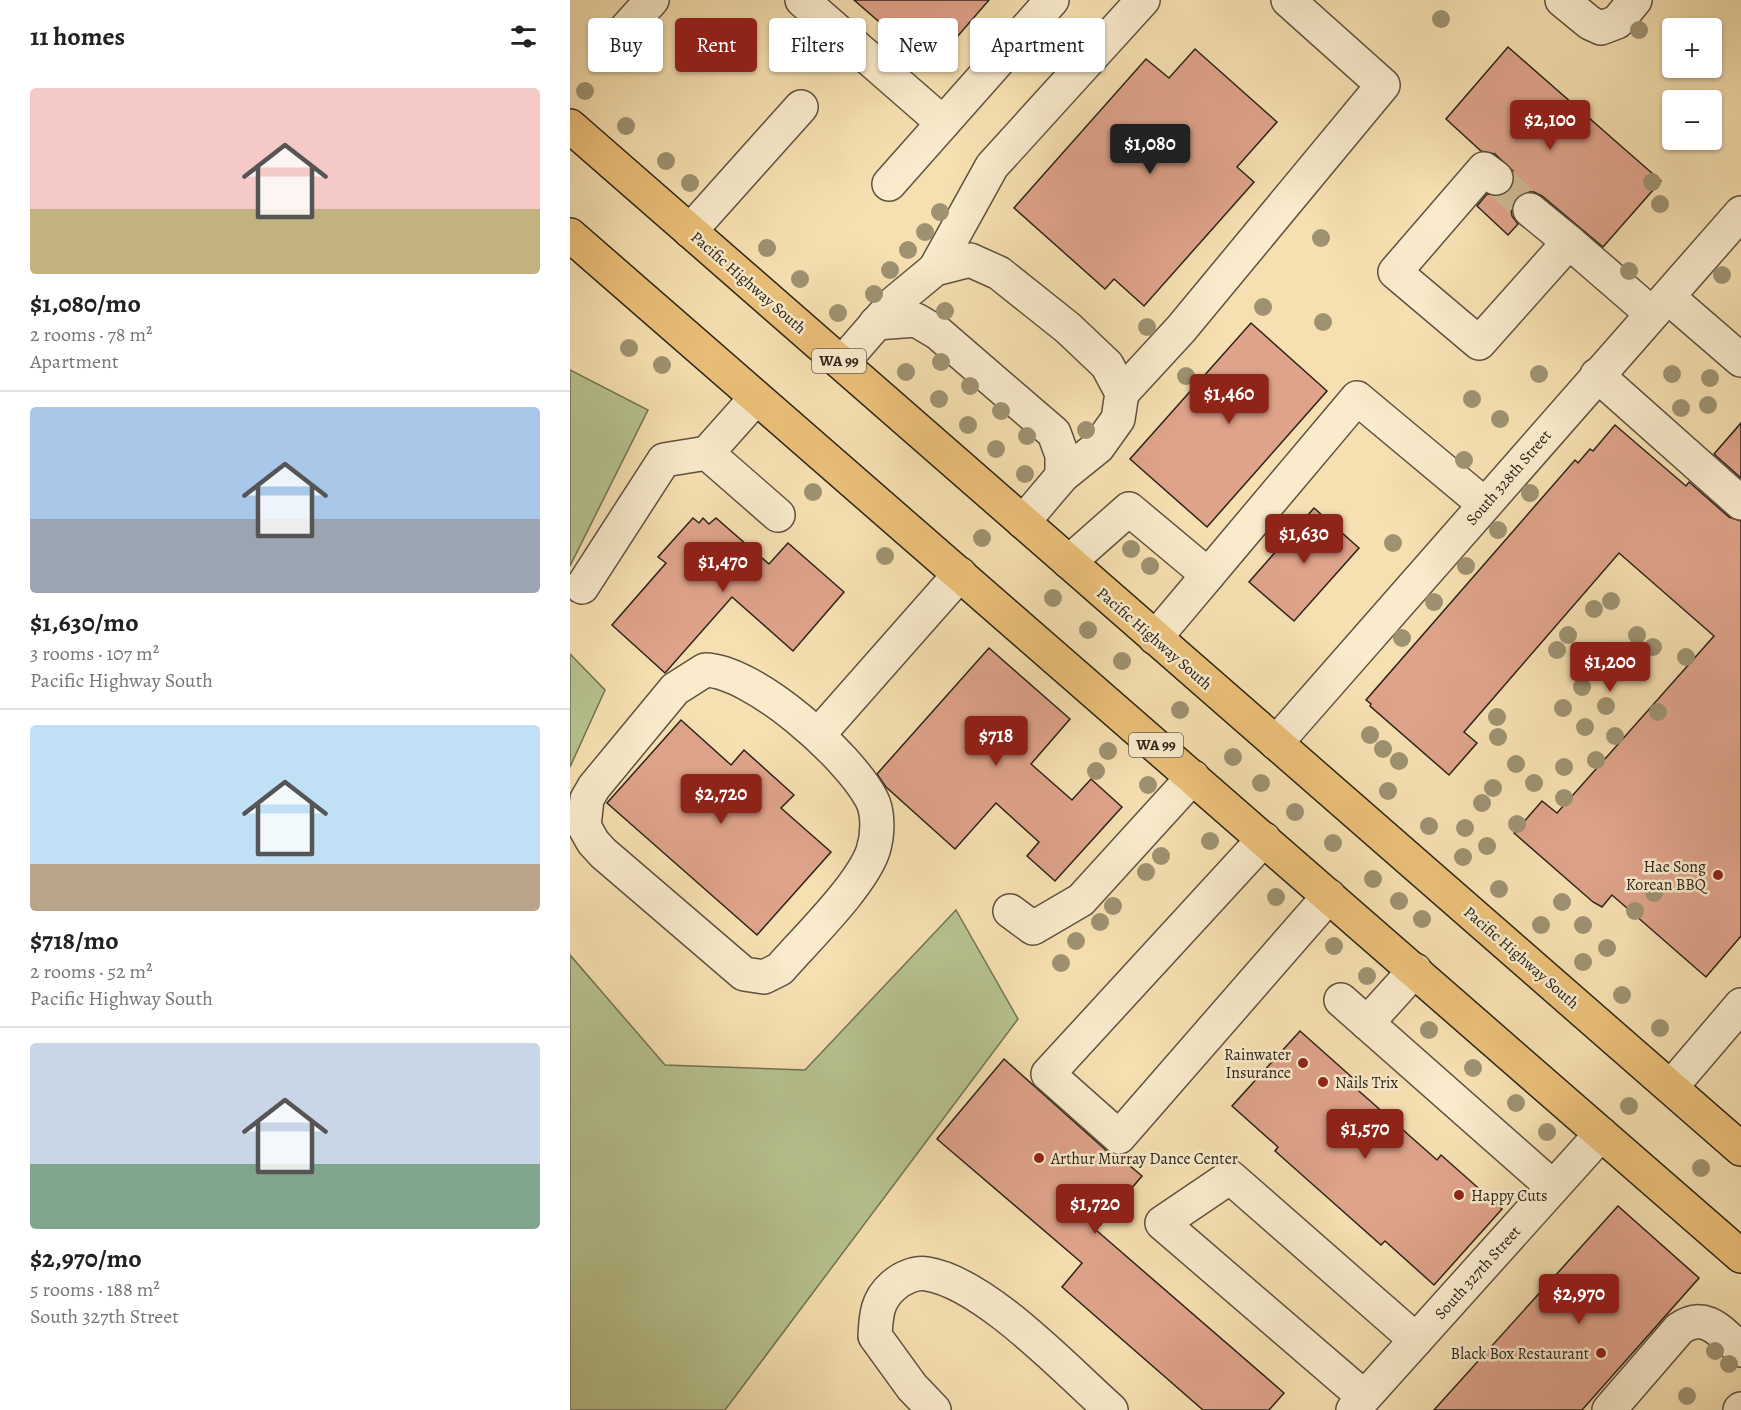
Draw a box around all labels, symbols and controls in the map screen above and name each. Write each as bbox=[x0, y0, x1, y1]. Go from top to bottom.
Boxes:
chip: Buy bbox=[588, 18, 663, 72]
chip: Rent bbox=[675, 18, 757, 72]
chip: Filters bbox=[769, 18, 866, 72]
chip: New bbox=[878, 18, 958, 72]
chip: Apartment bbox=[970, 18, 1105, 72]
map controls bbox=[1662, 18, 1722, 150]
button: + bbox=[1662, 18, 1722, 78]
text: 11 homes bbox=[30, 19, 125, 54]
icon: filters bbox=[507, 20, 540, 53]
button: − bbox=[1662, 90, 1722, 150]
pin: $2,100 bbox=[1501, 100, 1599, 151]
text: $2,100 bbox=[1524, 106, 1576, 133]
pin: $1,080 bbox=[1101, 124, 1199, 175]
icon: home bbox=[231, 127, 339, 235]
text: $1,080 bbox=[1124, 130, 1176, 157]
street label: Pacific Highway South bbox=[686, 226, 811, 339]
text: $1,080/mo bbox=[30, 286, 141, 321]
text: 2 rooms · 78 m² bbox=[30, 321, 153, 348]
text: Apartment bbox=[30, 348, 119, 375]
road number: WA 99 bbox=[812, 349, 866, 373]
pin: $1,460 bbox=[1180, 374, 1278, 425]
text: $1,460 bbox=[1204, 380, 1254, 407]
street label: South 328th Street bbox=[1461, 425, 1556, 530]
icon: home bbox=[231, 446, 339, 554]
pin: $1,630 bbox=[1255, 514, 1353, 565]
text: $1,630 bbox=[1279, 520, 1329, 547]
pin: $1,470 bbox=[674, 542, 772, 593]
text: $1,470 bbox=[698, 548, 748, 575]
street label: Pacific Highway South bbox=[1092, 582, 1217, 695]
text: $1,630/mo bbox=[30, 605, 139, 640]
text: 3 rooms · 107 m² bbox=[30, 640, 159, 667]
pin: $1,200 bbox=[1561, 642, 1659, 693]
text: $1,200 bbox=[1584, 648, 1636, 675]
text: Pacific Highway South bbox=[30, 667, 213, 694]
pin: $718 bbox=[960, 716, 1032, 767]
text: $718 bbox=[979, 722, 1013, 749]
road number: WA 99 bbox=[1129, 733, 1183, 757]
icon: home bbox=[231, 764, 339, 872]
pin: $2,720 bbox=[672, 774, 770, 825]
text: $2,720 bbox=[695, 780, 747, 807]
place label: Hae Song Korean BBQ bbox=[1626, 856, 1708, 896]
marker: Hae Song Korean BBQ bbox=[1711, 868, 1725, 882]
street label: Pacific Highway South bbox=[1459, 901, 1584, 1014]
text: $718/mo bbox=[30, 923, 119, 958]
text: 2 rooms · 52 m² bbox=[30, 958, 153, 985]
text: Pacific Highway South bbox=[30, 985, 213, 1012]
place label: Rainwater Insurance bbox=[1224, 1044, 1291, 1084]
marker: Rainwater Insurance bbox=[1296, 1056, 1310, 1070]
place label: Nails Trix bbox=[1335, 1072, 1399, 1094]
marker: Nails Trix bbox=[1316, 1075, 1330, 1089]
icon: home bbox=[231, 1082, 339, 1190]
pin: $1,570 bbox=[1316, 1109, 1414, 1160]
text: $1,570 bbox=[1341, 1115, 1390, 1142]
place label: Arthur Murray Dance Center bbox=[1050, 1148, 1238, 1170]
marker: Arthur Murray Dance Center bbox=[1032, 1151, 1046, 1165]
pin: $1,720 bbox=[1046, 1184, 1144, 1235]
place label: Happy Cuts bbox=[1471, 1185, 1548, 1207]
marker: Happy Cuts bbox=[1452, 1188, 1466, 1202]
text: $1,720 bbox=[1070, 1190, 1120, 1217]
street label: South 327th Street bbox=[1430, 1221, 1526, 1324]
text: $2,970/mo bbox=[30, 1241, 142, 1276]
pin: $2,970 bbox=[1530, 1274, 1628, 1325]
text: 5 rooms · 188 m² bbox=[30, 1276, 160, 1303]
text: $2,970 bbox=[1553, 1280, 1605, 1307]
text: South 327th Street bbox=[30, 1303, 179, 1330]
place label: Black Box Restaurant bbox=[1451, 1343, 1589, 1365]
marker: Black Box Restaurant bbox=[1594, 1346, 1608, 1360]

